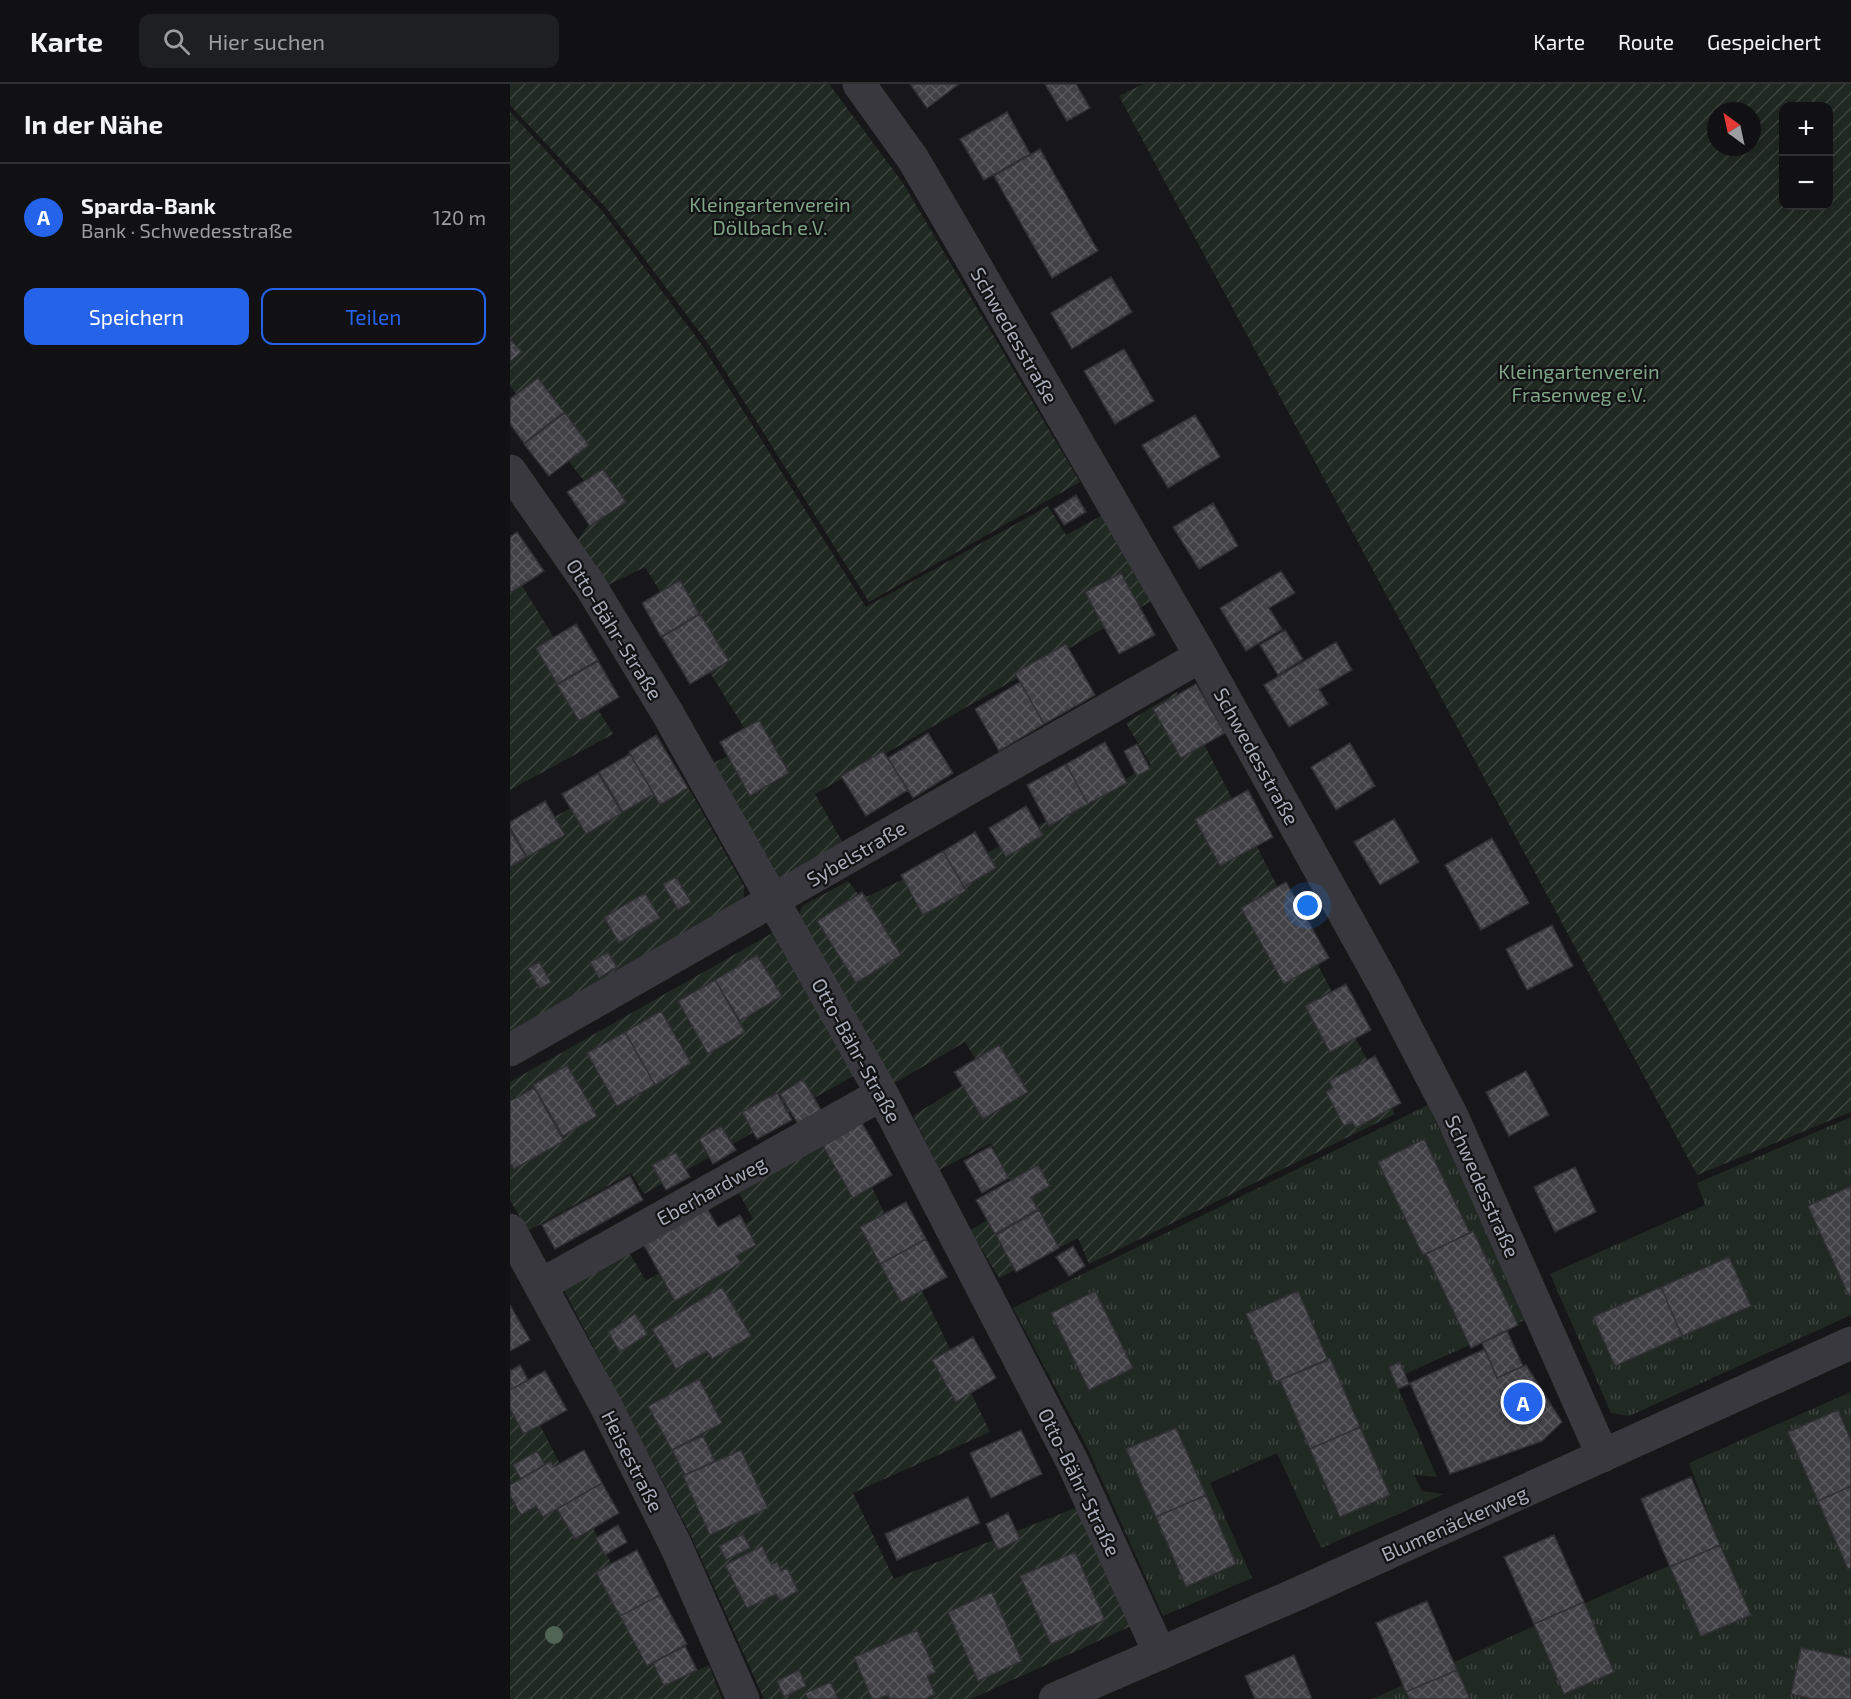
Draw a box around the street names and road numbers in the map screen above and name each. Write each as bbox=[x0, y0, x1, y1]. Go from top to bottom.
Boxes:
street label: Schwedesstraße bbox=[966, 263, 1064, 407]
street label: Otto-Bähr-Straße bbox=[562, 554, 668, 704]
street label: Schwedesstraße bbox=[1209, 683, 1305, 829]
street label: Sybelstraße bbox=[802, 815, 910, 891]
street label: Otto-Bähr-Straße bbox=[807, 973, 907, 1127]
street label: Schwedesstraße bbox=[1441, 1111, 1525, 1261]
street label: Eberhardweg bbox=[652, 1150, 770, 1230]
street label: Otto-Bähr-Straße bbox=[1034, 1404, 1126, 1560]
street label: Heisestraße bbox=[597, 1406, 669, 1516]
street label: Blumenäckerweg bbox=[1377, 1480, 1531, 1566]

